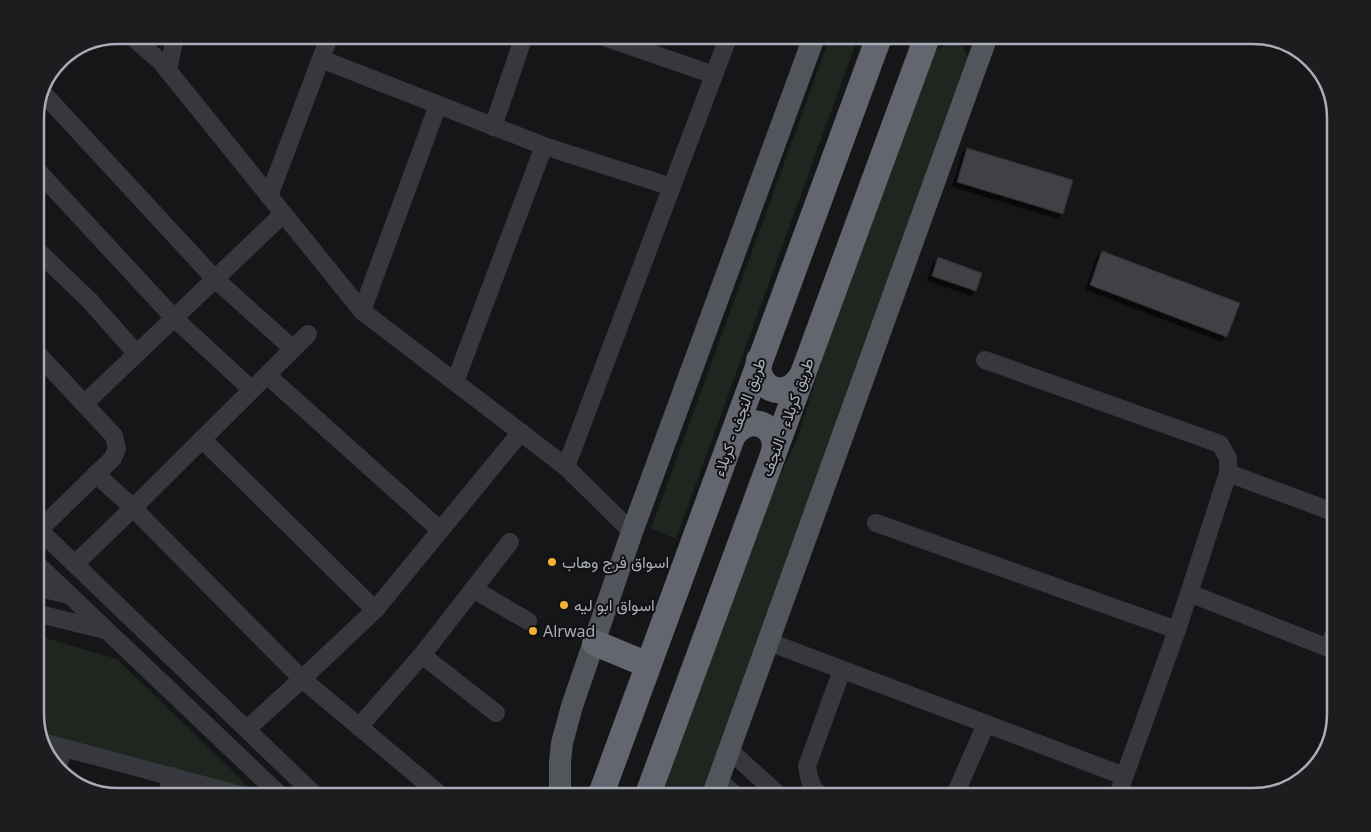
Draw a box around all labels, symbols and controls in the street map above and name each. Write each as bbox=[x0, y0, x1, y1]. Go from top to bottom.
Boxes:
street label: طريق النجف - كربلاء bbox=[707, 355, 771, 479]
street label: طريق كربلاء - النجف bbox=[755, 355, 819, 479]
place label: اسواق فرج وهاب bbox=[562, 551, 669, 574]
marker: اسواق فرج وهاب bbox=[546, 556, 558, 568]
place label: اسواق ابو ليه bbox=[574, 594, 655, 616]
marker: اسواق ابو ليه bbox=[558, 599, 570, 611]
place label: Alrwad bbox=[543, 620, 595, 642]
marker: Alrwad bbox=[527, 625, 539, 637]

